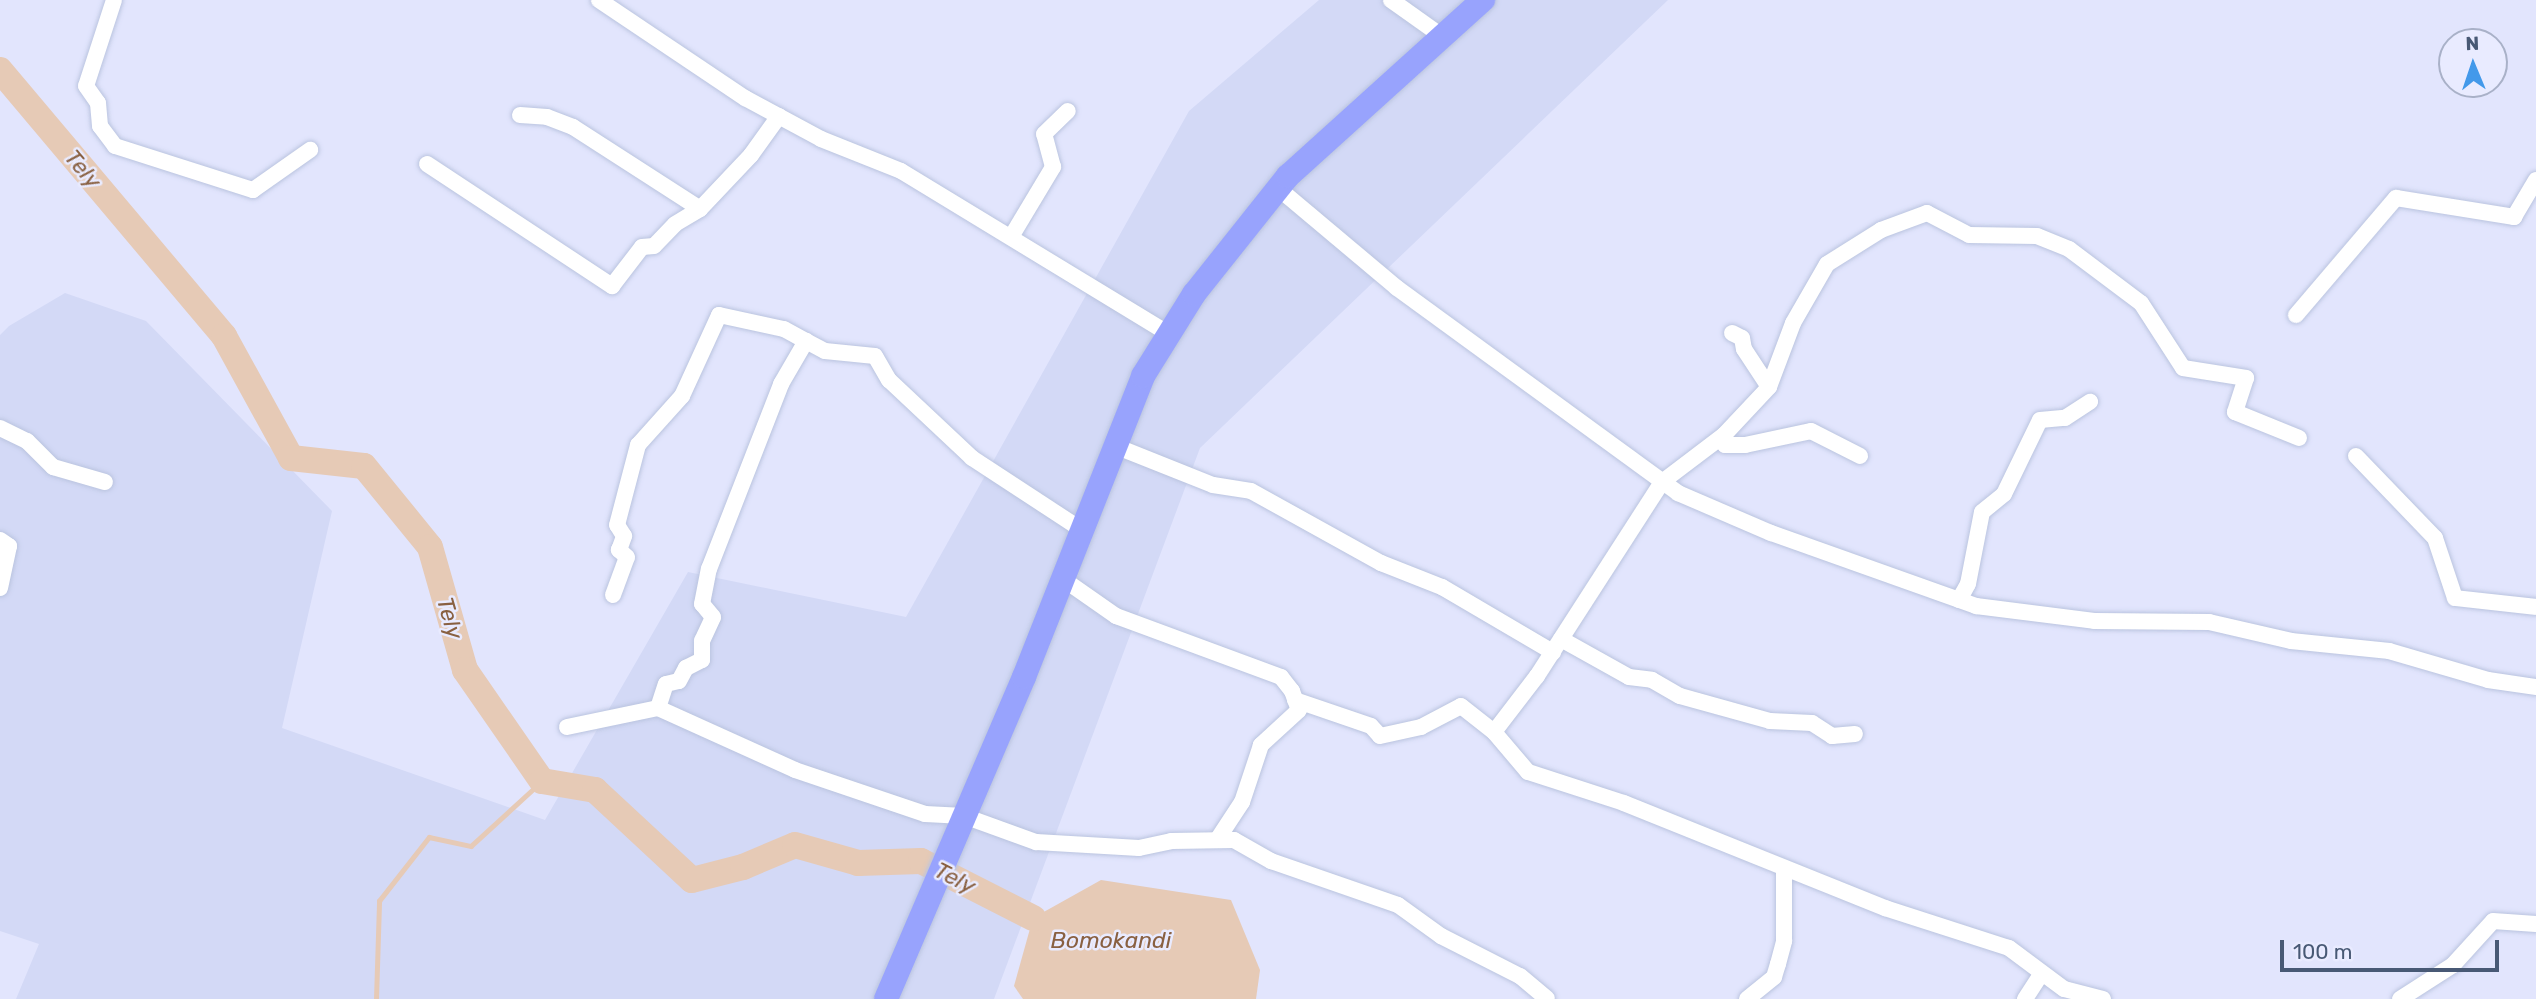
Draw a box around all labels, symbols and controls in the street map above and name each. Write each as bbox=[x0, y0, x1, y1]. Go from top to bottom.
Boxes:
north arrow bbox=[2438, 28, 2508, 98]
text: N bbox=[2465, 32, 2480, 55]
water label: Tely bbox=[59, 144, 107, 194]
water label: Tely bbox=[431, 594, 469, 642]
water label: Tely bbox=[930, 856, 980, 900]
water label: Bomokandi bbox=[1051, 926, 1171, 954]
scale bar bbox=[2284, 926, 2503, 970]
text: 100 m bbox=[2293, 939, 2352, 964]

